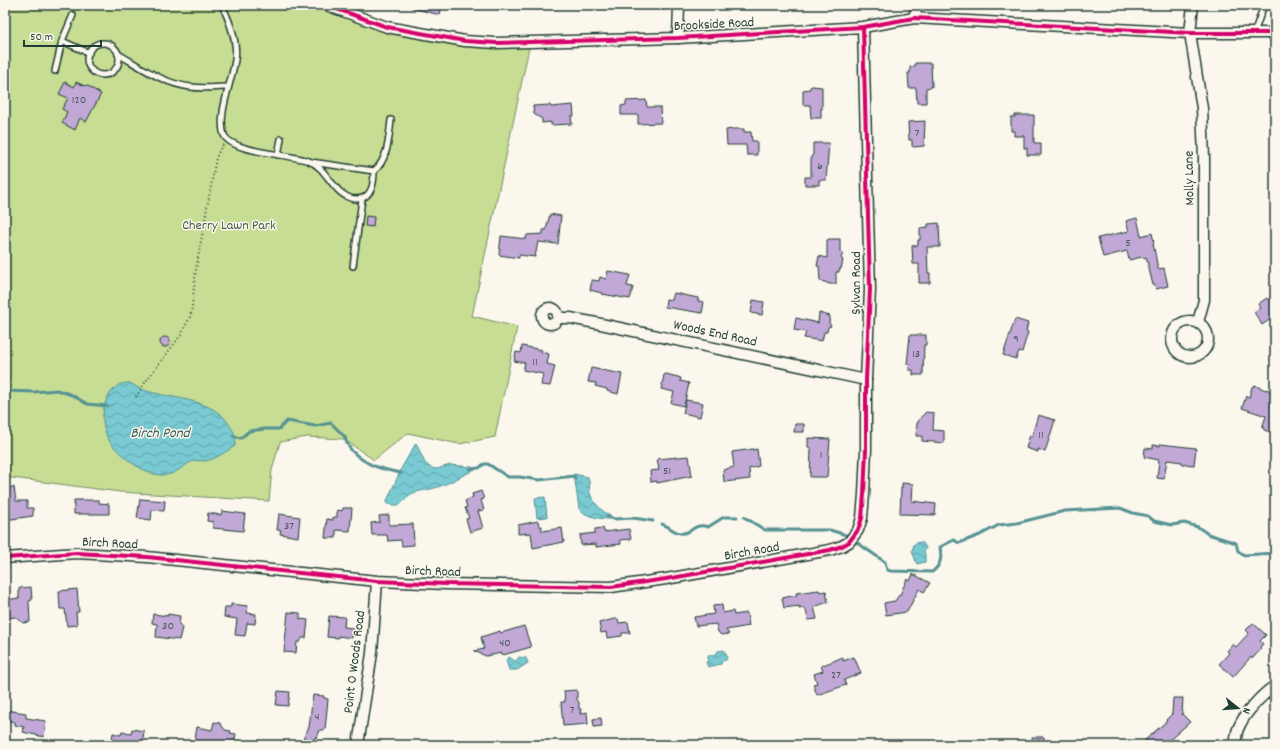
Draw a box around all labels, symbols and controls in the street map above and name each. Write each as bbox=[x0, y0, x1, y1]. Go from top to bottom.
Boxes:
street label: Brookside Road bbox=[673, 13, 755, 37]
scale bar bbox=[24, 22, 101, 48]
text: 50 m bbox=[30, 29, 53, 46]
house number: 120 bbox=[72, 92, 86, 109]
house number: 7 bbox=[915, 125, 920, 142]
street label: Molly Lane bbox=[1180, 150, 1200, 206]
house number: 6 bbox=[817, 158, 823, 175]
park label: Cherry Lawn Park bbox=[182, 216, 276, 236]
house number: 5 bbox=[1125, 235, 1131, 252]
street label: Sylvan Road bbox=[847, 251, 867, 315]
street label: Woods End Road bbox=[671, 315, 759, 353]
house number: 9 bbox=[1013, 331, 1019, 348]
house number: 13 bbox=[912, 346, 920, 363]
house number: 11 bbox=[532, 354, 538, 371]
water label: Birch Pond bbox=[130, 423, 192, 445]
house number: 11 bbox=[1038, 427, 1044, 444]
house number: 1 bbox=[820, 447, 822, 464]
house number: 51 bbox=[663, 463, 671, 480]
house number: 37 bbox=[284, 518, 294, 535]
street label: Birch Road bbox=[82, 533, 138, 555]
street label: Birch Road bbox=[723, 537, 781, 567]
street label: Birch Road bbox=[405, 561, 461, 583]
street label: Point O Woods Road bbox=[339, 609, 371, 715]
house number: 30 bbox=[162, 618, 174, 635]
house number: 40 bbox=[499, 635, 511, 652]
house number: 27 bbox=[831, 667, 841, 684]
north arrow bbox=[1218, 688, 1258, 728]
house number: 7 bbox=[570, 702, 575, 719]
text: N bbox=[1237, 705, 1254, 716]
house number: 4 bbox=[315, 709, 320, 726]

